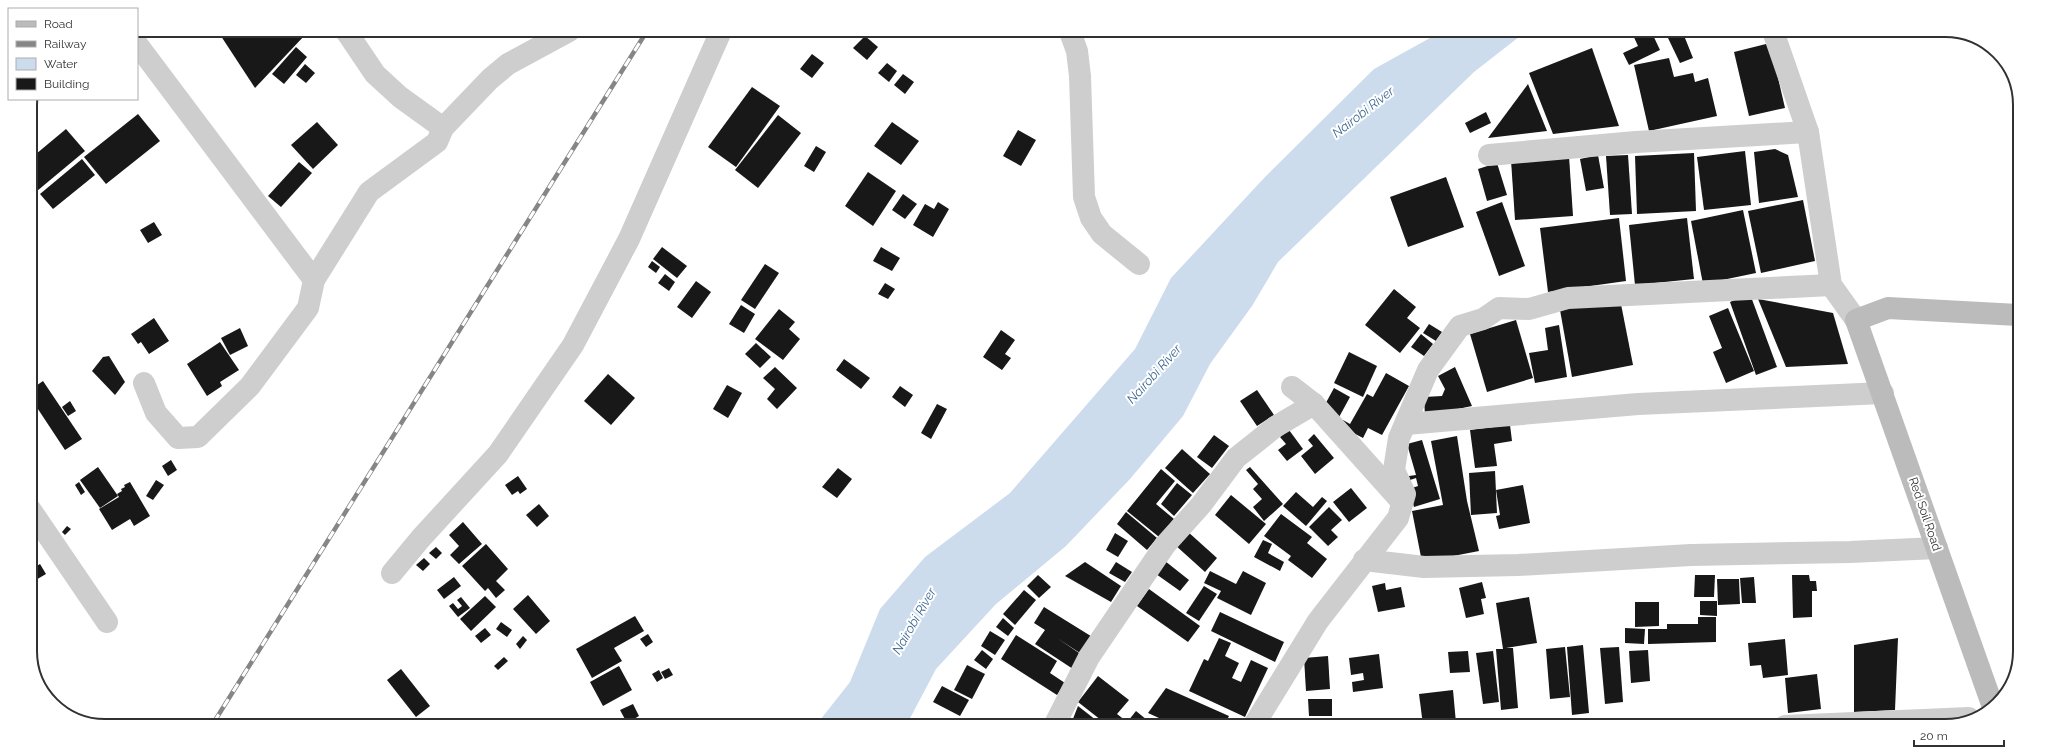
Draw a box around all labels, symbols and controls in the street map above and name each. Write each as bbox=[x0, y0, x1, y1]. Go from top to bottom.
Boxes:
legend bbox=[8, 8, 138, 100]
text: Road bbox=[44, 17, 73, 31]
text: Railway bbox=[44, 37, 87, 51]
text: Water bbox=[44, 57, 78, 71]
text: Building bbox=[44, 77, 90, 91]
water label: Nairobi River bbox=[1329, 83, 1397, 141]
water label: Nairobi River bbox=[1124, 341, 1185, 407]
street label: Red Soil Road bbox=[1906, 475, 1944, 553]
water label: Nairobi River bbox=[889, 585, 939, 657]
scale bar bbox=[1914, 722, 2004, 748]
text: 20 m bbox=[1920, 729, 1948, 743]

